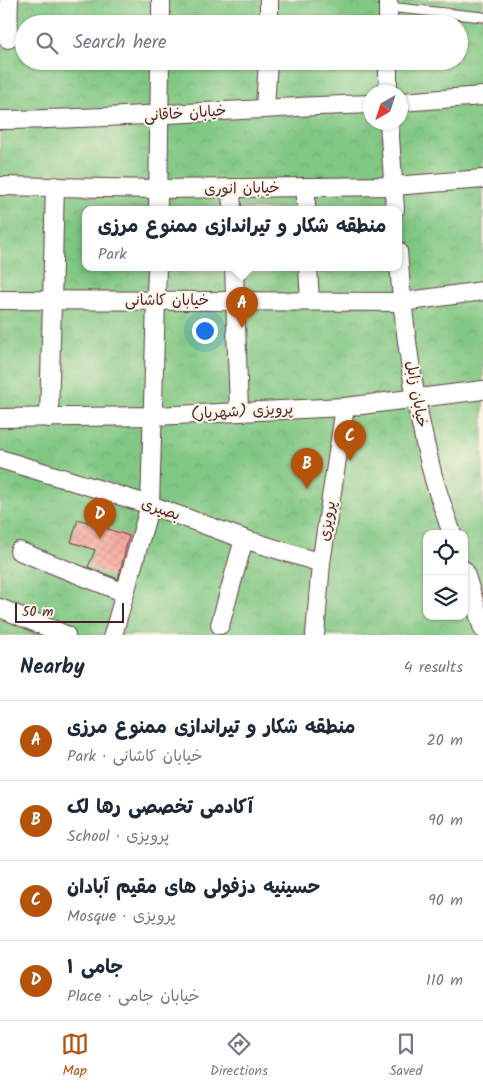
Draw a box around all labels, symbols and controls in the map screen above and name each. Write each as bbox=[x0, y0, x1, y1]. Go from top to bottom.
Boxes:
search box bbox=[15, 15, 468, 70]
text: Search here bbox=[73, 28, 167, 58]
icon: search bbox=[33, 29, 61, 57]
north arrow bbox=[363, 85, 408, 130]
street label: خیابان خاقانی bbox=[143, 99, 227, 129]
street label: خیابان انوری bbox=[204, 176, 280, 202]
popup bbox=[82, 206, 402, 271]
text: منطقه شکار و تیراندازی ممنوع مرزی bbox=[98, 212, 386, 242]
text: Park bbox=[98, 242, 127, 267]
pin: A bbox=[226, 287, 258, 328]
street label: خیابان کاشانی bbox=[125, 289, 209, 313]
your location bbox=[192, 318, 218, 344]
street label: خیابان زابل bbox=[398, 359, 434, 429]
street label: پرویزی (شهریار) bbox=[190, 397, 294, 427]
pin: C bbox=[334, 420, 366, 461]
pin: B bbox=[291, 448, 323, 489]
street label: بصیری bbox=[138, 492, 183, 528]
pin: D bbox=[84, 498, 116, 539]
street label: پرویزی bbox=[313, 499, 343, 543]
map controls bbox=[423, 530, 468, 620]
button: locate bbox=[423, 530, 468, 575]
button: layers bbox=[423, 575, 468, 620]
scale bar bbox=[15, 600, 124, 623]
text: 50 m bbox=[22, 601, 53, 623]
text: Nearby bbox=[20, 651, 85, 684]
text: 4 results bbox=[404, 655, 463, 680]
text: منطقه شکار و تیراندازی ممنوع مرزی bbox=[67, 713, 355, 743]
text: A bbox=[31, 728, 41, 753]
text: 20 m bbox=[427, 728, 463, 753]
text: Park · خیابان کاشانی bbox=[67, 744, 202, 769]
text: آکادمی تخصصی رها لک bbox=[67, 793, 253, 823]
text: B bbox=[31, 808, 41, 833]
text: 90 m bbox=[428, 808, 463, 833]
text: School · پرویزی bbox=[67, 824, 169, 849]
text: حسینیه دزفولی های مقیم آبادان bbox=[67, 873, 320, 903]
text: C bbox=[31, 888, 41, 913]
text: 90 m bbox=[428, 888, 463, 913]
text: Mosque · پرویزی bbox=[67, 904, 176, 929]
text: جامی ۱ bbox=[67, 953, 123, 983]
text: D bbox=[31, 968, 41, 993]
text: 110 m bbox=[426, 968, 463, 993]
text: Place · خیابان جامی bbox=[67, 984, 200, 1009]
tab: Map bbox=[61, 1030, 89, 1082]
tab: Directions bbox=[210, 1030, 268, 1082]
tab: Saved bbox=[389, 1030, 422, 1082]

